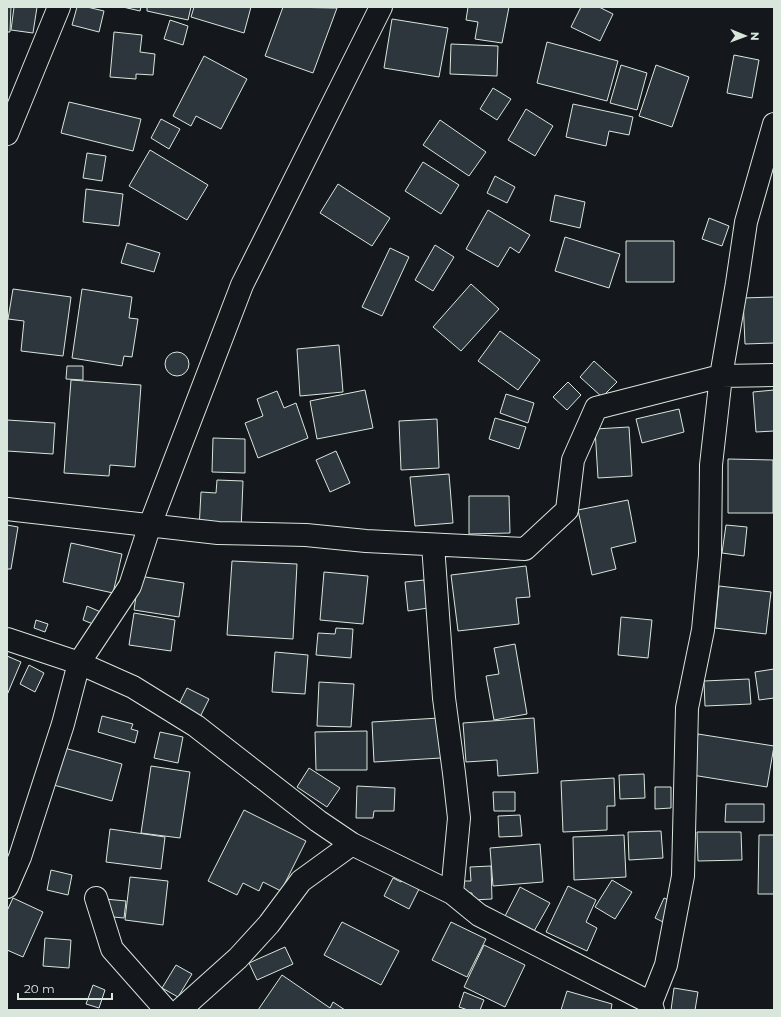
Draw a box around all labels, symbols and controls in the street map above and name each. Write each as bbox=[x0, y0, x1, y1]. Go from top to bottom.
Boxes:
north arrow bbox=[725, 16, 765, 56]
text: N bbox=[748, 32, 762, 41]
scale bar bbox=[18, 975, 112, 1001]
text: 20 m bbox=[24, 981, 55, 996]

